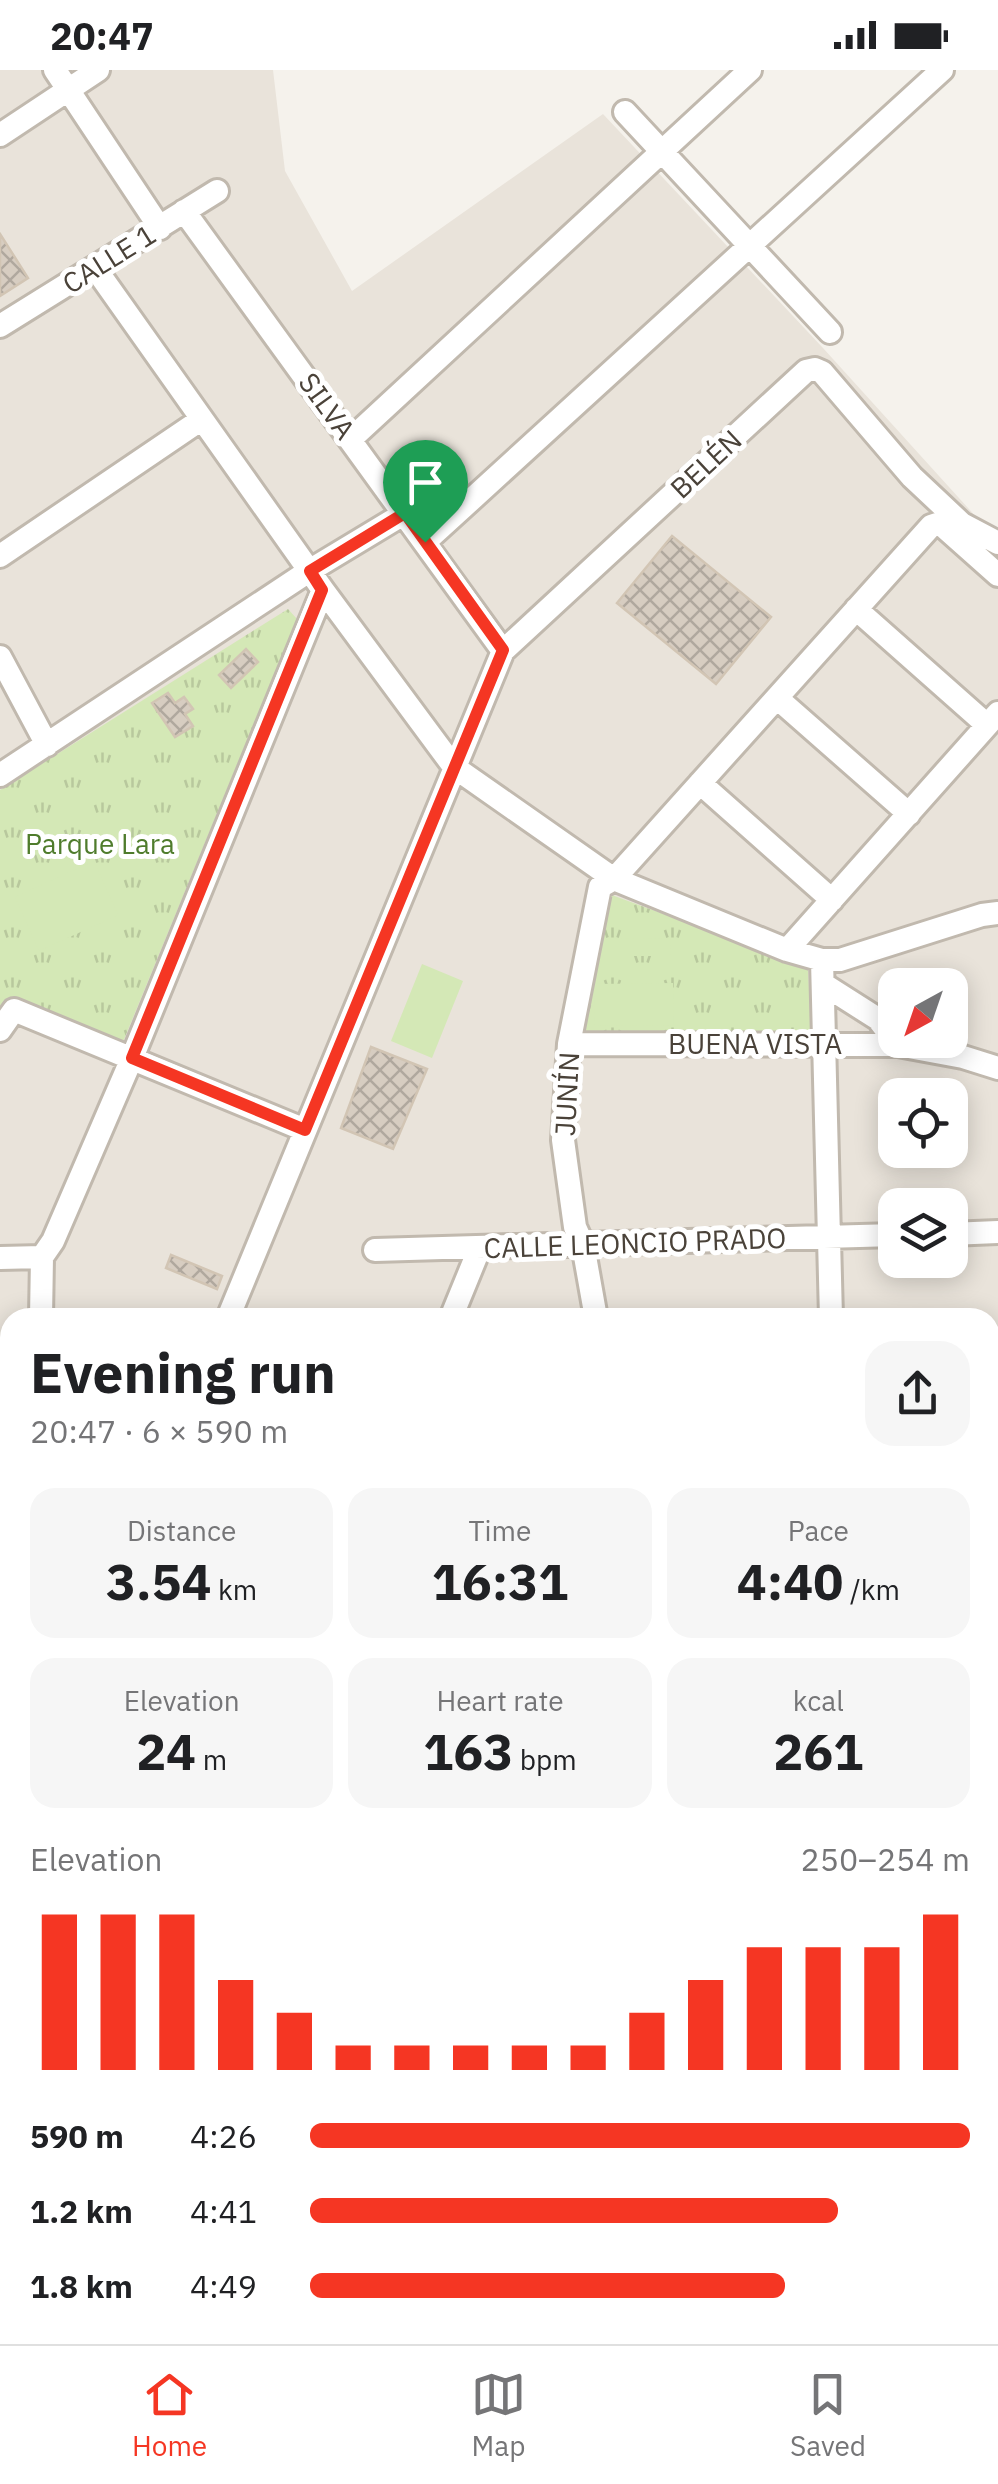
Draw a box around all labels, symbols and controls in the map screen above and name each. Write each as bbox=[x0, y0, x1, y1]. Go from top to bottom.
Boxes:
text: 20:47 bbox=[50, 11, 154, 60]
street label: CALLE 1 bbox=[55, 216, 162, 302]
street label: SILVA bbox=[291, 365, 364, 446]
street label: BELÉN bbox=[662, 421, 749, 506]
pin bbox=[383, 440, 468, 543]
icon: arrive bbox=[398, 455, 453, 510]
park label: Parque Lara bbox=[25, 825, 175, 862]
north arrow bbox=[878, 968, 968, 1058]
map controls bbox=[878, 968, 968, 1278]
street label: BUENA VISTA bbox=[668, 1025, 842, 1062]
street label: JUNÍN bbox=[546, 1051, 587, 1137]
button: locate bbox=[878, 1078, 968, 1168]
button: layers bbox=[878, 1188, 968, 1278]
street label: CALLE LEONCIO PRADO bbox=[483, 1219, 787, 1266]
text: Evening run bbox=[30, 1337, 336, 1408]
button: share bbox=[865, 1341, 970, 1446]
text: 20:47 · 6 × 590 m bbox=[30, 1410, 288, 1452]
text: Distance bbox=[127, 1512, 236, 1549]
text: Time bbox=[469, 1512, 531, 1549]
text: Pace bbox=[788, 1512, 849, 1549]
text: 3.54 bbox=[106, 1549, 212, 1614]
text: 16:31 bbox=[432, 1549, 568, 1614]
text: 4:40 bbox=[737, 1549, 843, 1614]
text: km bbox=[212, 1571, 257, 1608]
text: /km bbox=[843, 1571, 900, 1608]
text: Elevation bbox=[124, 1682, 240, 1719]
text: Heart rate bbox=[436, 1682, 564, 1719]
text: kcal bbox=[793, 1682, 844, 1719]
text: 24 bbox=[136, 1719, 196, 1784]
text: 163 bbox=[423, 1719, 513, 1784]
text: 261 bbox=[773, 1719, 863, 1784]
text: m bbox=[196, 1741, 227, 1778]
text: bpm bbox=[513, 1741, 577, 1778]
text: Elevation bbox=[30, 1838, 163, 1880]
text: 250–254 m bbox=[800, 1838, 970, 1880]
text: 590 m bbox=[30, 2115, 124, 2157]
text: 4:26 bbox=[190, 2115, 257, 2157]
text: 1.2 km bbox=[30, 2190, 133, 2232]
text: 4:41 bbox=[190, 2190, 257, 2232]
text: 1.8 km bbox=[30, 2265, 133, 2307]
text: 4:49 bbox=[190, 2265, 257, 2307]
tab: Home bbox=[132, 2367, 207, 2464]
tab: Map bbox=[471, 2367, 526, 2464]
tab: Saved bbox=[790, 2367, 866, 2464]

